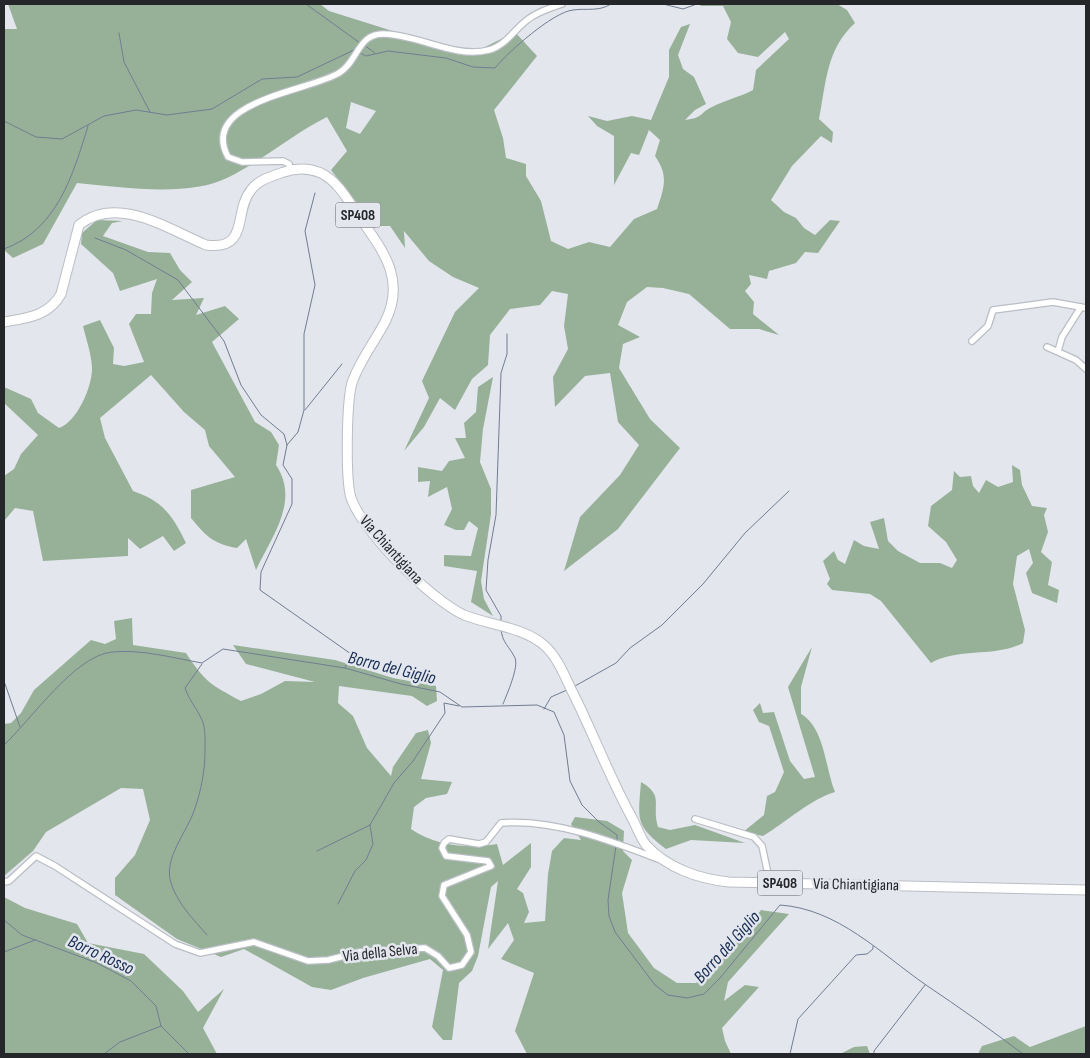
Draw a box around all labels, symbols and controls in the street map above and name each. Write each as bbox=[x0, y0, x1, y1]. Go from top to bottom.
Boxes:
road number: SP408 bbox=[336, 202, 380, 228]
street label: Via Chiantigiana bbox=[355, 512, 427, 588]
water label: Borro del Giglio bbox=[346, 647, 439, 689]
road number: SP408 bbox=[758, 870, 802, 896]
street label: Via Chiantigiana bbox=[813, 875, 899, 895]
water label: Borro del Giglio bbox=[689, 906, 765, 987]
water label: Borro Rosso bbox=[65, 931, 138, 980]
street label: Via della Selva bbox=[342, 940, 418, 966]

